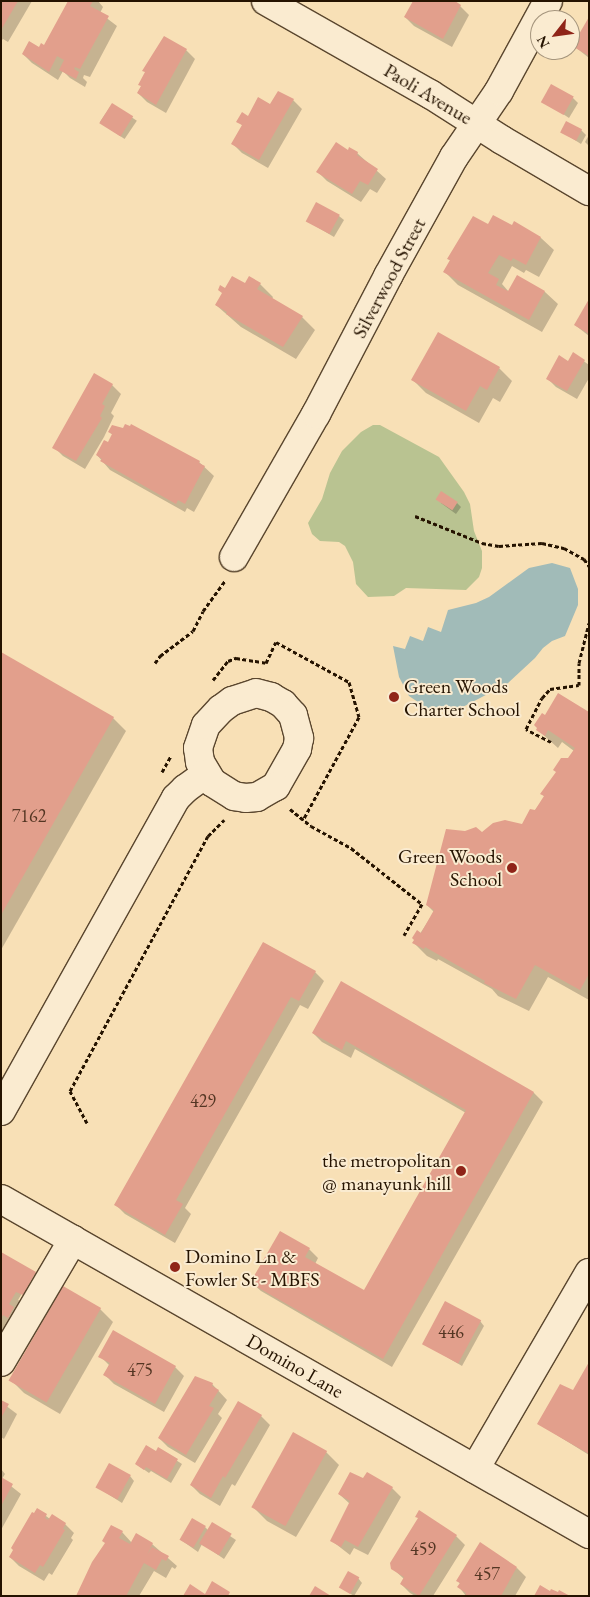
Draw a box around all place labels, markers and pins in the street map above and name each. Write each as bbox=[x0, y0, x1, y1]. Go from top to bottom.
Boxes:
place label: Green Woods Charter School bbox=[404, 674, 520, 721]
marker: Green Woods Charter School bbox=[388, 691, 400, 703]
place label: Green Woods School bbox=[398, 844, 502, 891]
marker: Green Woods School bbox=[506, 862, 518, 874]
place label: the metropolitan @ manayunk hill bbox=[322, 1148, 451, 1195]
marker: the metropolitan @ manayunk hill bbox=[455, 1165, 467, 1177]
place label: Domino Ln & Fowler St - MBFS bbox=[185, 1244, 320, 1291]
marker: Domino Ln & Fowler St - MBFS bbox=[169, 1261, 181, 1273]

